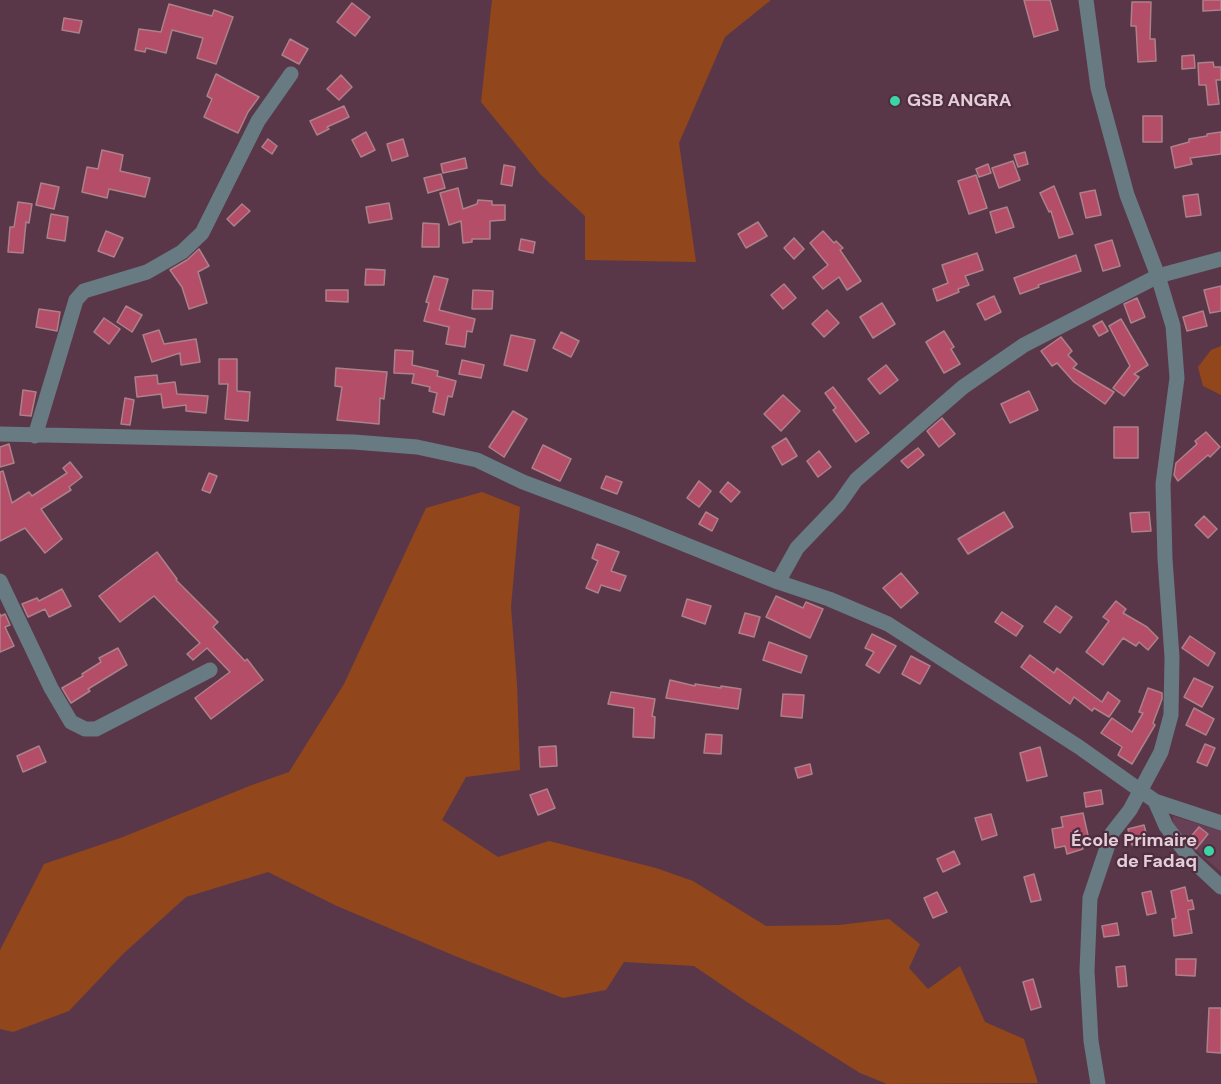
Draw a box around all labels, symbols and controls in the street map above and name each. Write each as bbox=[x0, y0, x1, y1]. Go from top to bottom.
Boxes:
place label: GSB ANGRA bbox=[907, 90, 1012, 112]
marker: GSB ANGRA bbox=[888, 94, 902, 108]
place label: École Primaire de Fadaq bbox=[1071, 830, 1197, 872]
marker: École Primaire de Fadaq bbox=[1202, 844, 1216, 858]

